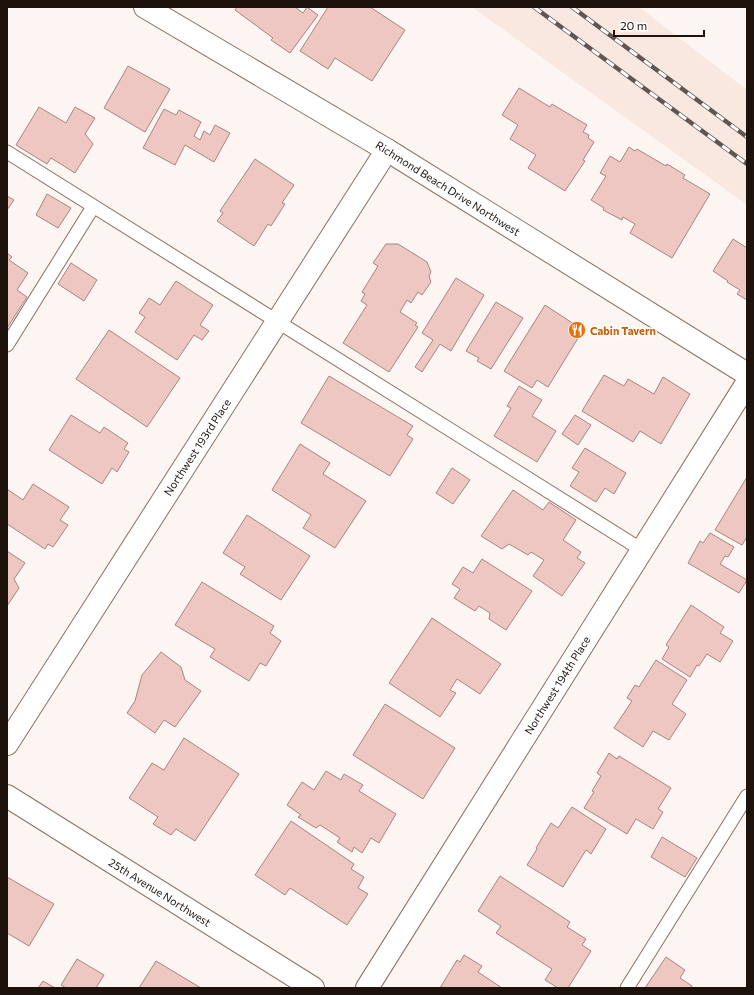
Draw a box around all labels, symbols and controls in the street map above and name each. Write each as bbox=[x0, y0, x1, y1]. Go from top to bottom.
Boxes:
scale bar bbox=[614, 12, 704, 38]
text: 20 m bbox=[620, 18, 647, 32]
street label: Richmond Beach Drive Northwest bbox=[373, 138, 523, 238]
restaurant icon: Cabin Tavern bbox=[567, 320, 587, 340]
place label: Cabin Tavern bbox=[590, 324, 656, 337]
street label: Northwest 193rd Place bbox=[161, 396, 233, 498]
street label: Northwest 194th Place bbox=[521, 633, 593, 737]
street label: 25th Avenue Northwest bbox=[107, 855, 214, 929]

